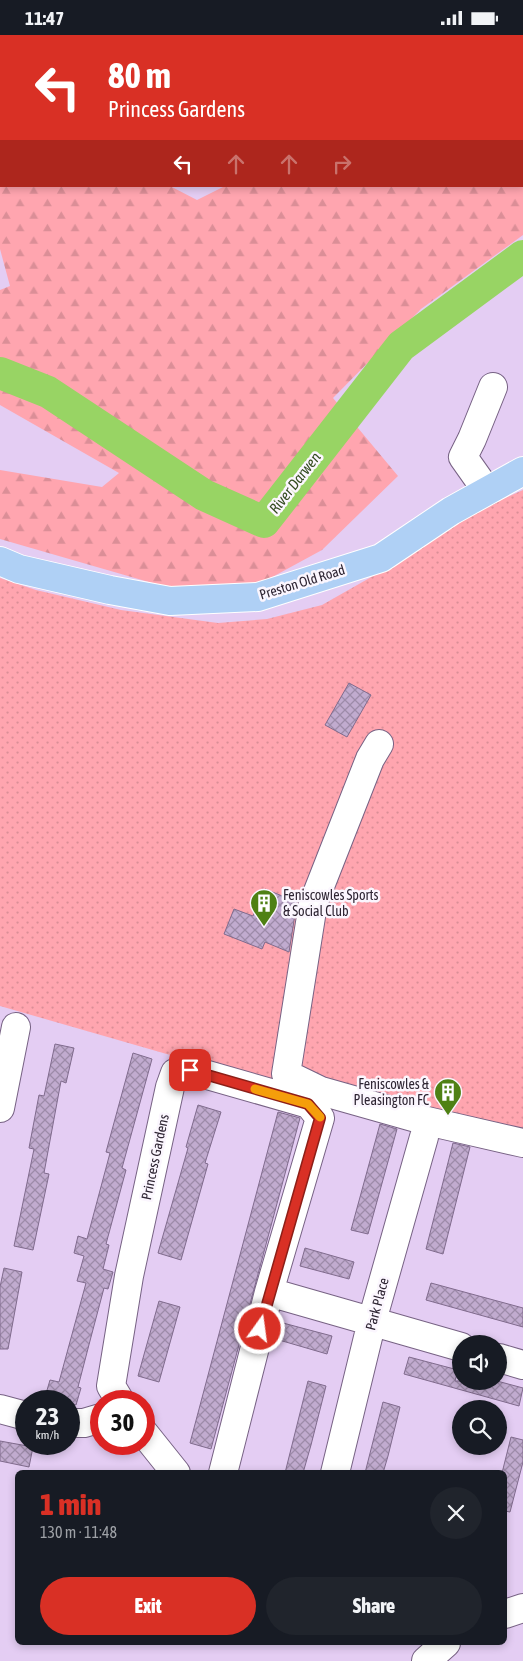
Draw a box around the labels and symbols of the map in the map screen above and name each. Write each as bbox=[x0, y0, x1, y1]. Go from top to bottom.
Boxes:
water label: River Darwen bbox=[265, 449, 324, 517]
street label: Preston Old Road bbox=[257, 561, 347, 603]
place label: Feniscowles Sports & Social Club bbox=[283, 887, 379, 919]
building icon: Feniscowles Sports & Social Club bbox=[249, 888, 279, 927]
pin bbox=[169, 1049, 211, 1091]
place label: Feniscowles & Pleasington FC bbox=[354, 1076, 430, 1108]
building icon: Feniscowles & Pleasington FC bbox=[433, 1077, 463, 1116]
street label: Princess Gardens bbox=[138, 1113, 172, 1201]
street label: Park Place bbox=[362, 1276, 392, 1332]
position arrow bbox=[233, 1302, 285, 1354]
speed limit sign: 30 bbox=[90, 1390, 155, 1455]

